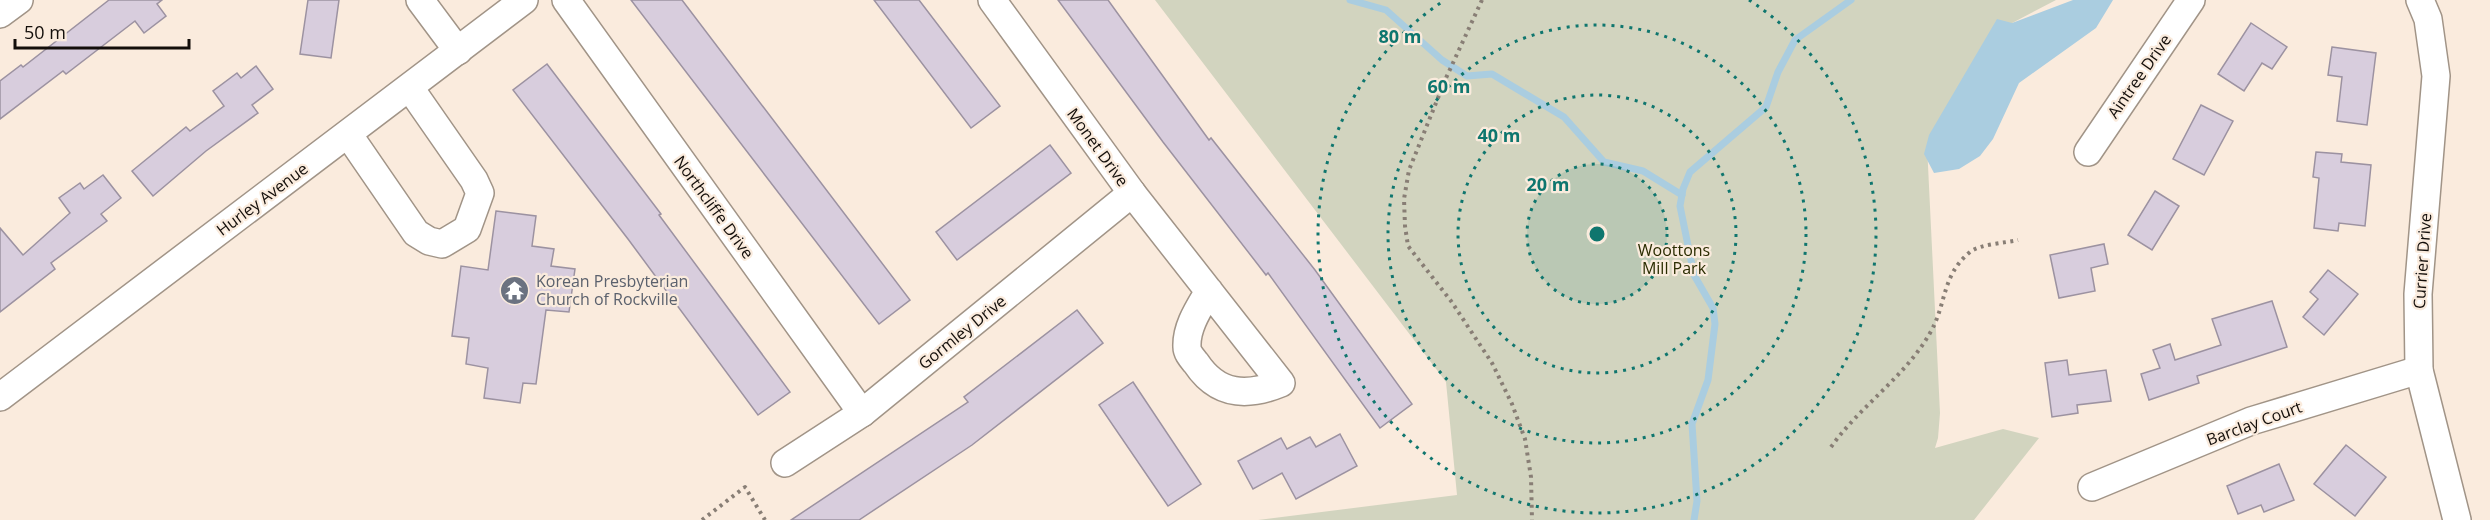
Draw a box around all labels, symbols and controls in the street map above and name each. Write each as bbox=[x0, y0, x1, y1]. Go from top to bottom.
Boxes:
scale bar bbox=[15, 12, 189, 50]
text: 50 m bbox=[24, 20, 66, 44]
text: 80 m bbox=[1379, 24, 1421, 48]
street label: Aintree Drive bbox=[2102, 30, 2176, 122]
text: 60 m bbox=[1428, 74, 1470, 98]
street label: Monet Drive bbox=[1062, 103, 1134, 191]
text: 40 m bbox=[1478, 123, 1520, 147]
street label: Northcliffe Drive bbox=[669, 151, 759, 263]
street label: Hurley Avenue bbox=[212, 157, 312, 241]
text: 20 m bbox=[1527, 172, 1569, 196]
street label: Currier Drive bbox=[2408, 212, 2436, 310]
centre of rings bbox=[1587, 224, 1607, 244]
park label: Woottons Mill Park bbox=[1638, 239, 1710, 279]
place label: Korean Presbyterian Church of Rockville bbox=[536, 270, 688, 310]
temple icon: Korean Presbyterian Church of Rockville bbox=[499, 274, 531, 306]
street label: Gormley Drive bbox=[914, 290, 1010, 374]
street label: Barclay Court bbox=[2203, 395, 2305, 450]

